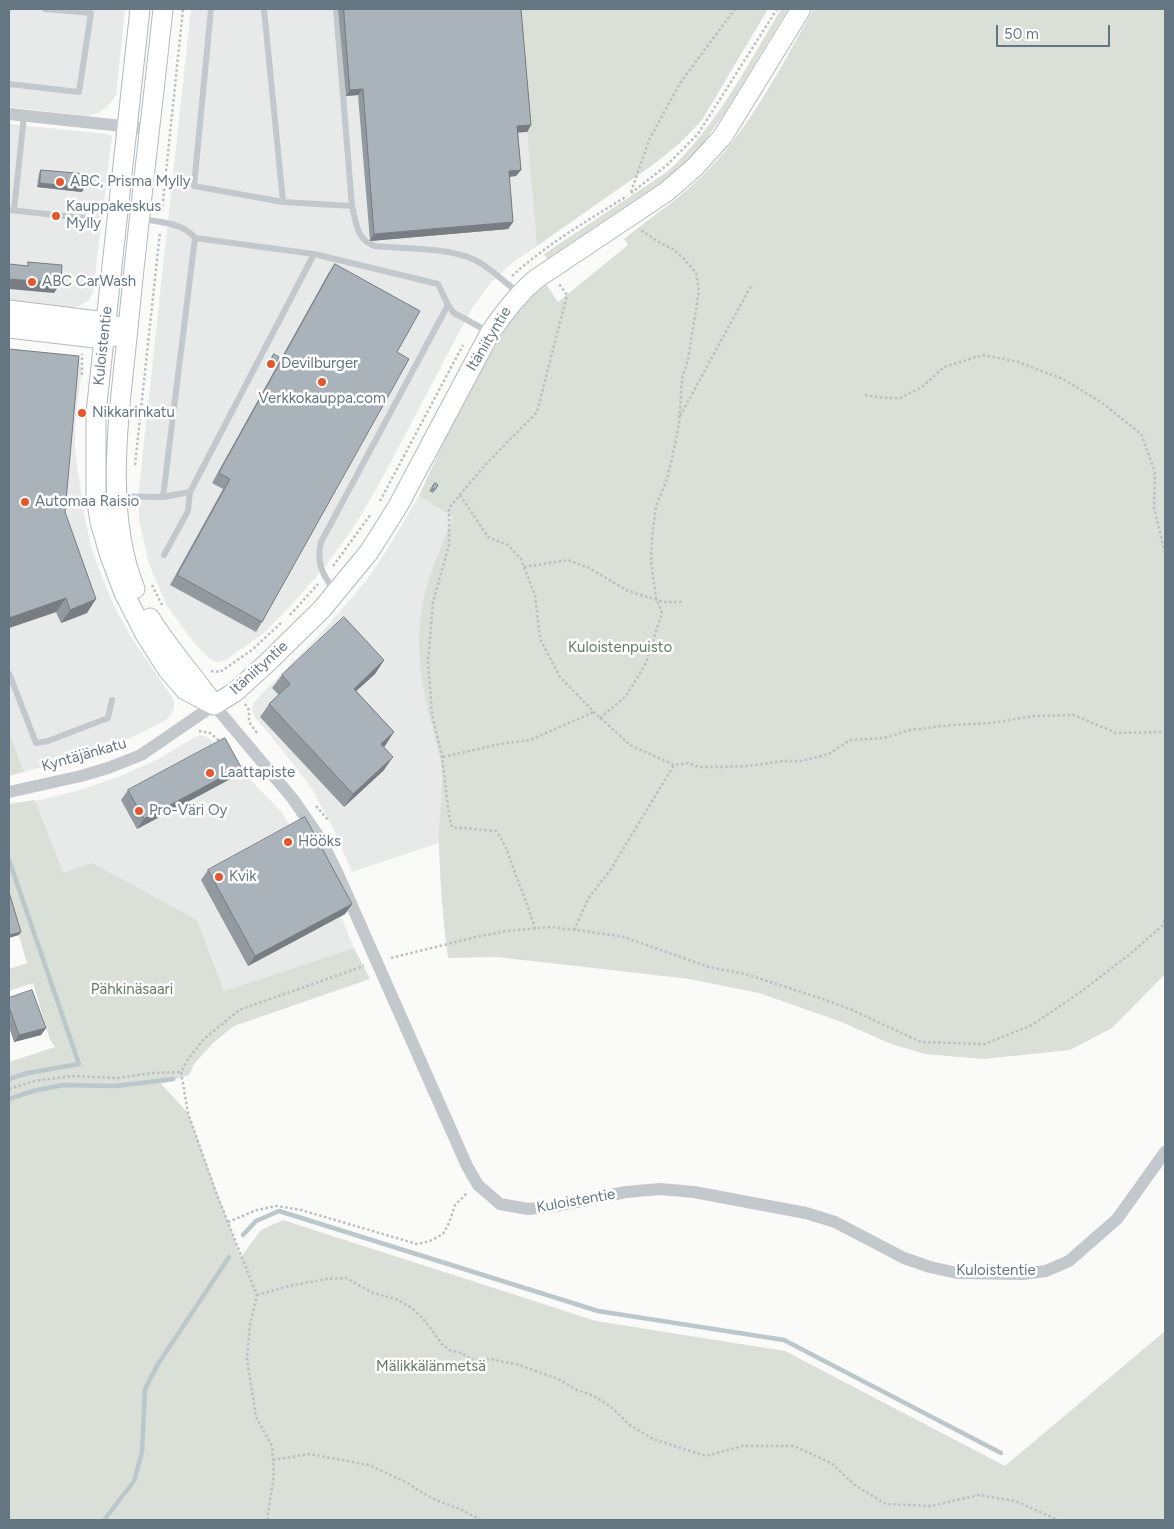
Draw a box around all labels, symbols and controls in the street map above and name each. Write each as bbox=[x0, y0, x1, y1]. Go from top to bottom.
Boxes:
scale bar bbox=[999, 15, 1113, 47]
text: 50 m bbox=[1004, 25, 1039, 43]
place label: ABC, Prisma Mylly bbox=[70, 173, 191, 191]
marker: ABC, Prisma Mylly bbox=[54, 176, 66, 188]
place label: Kauppakeskus Mylly bbox=[66, 198, 161, 233]
marker: Kauppakeskus Mylly bbox=[50, 210, 62, 222]
place label: ABC CarWash bbox=[42, 273, 136, 291]
marker: ABC CarWash bbox=[26, 276, 38, 288]
street label: Itäniityntie bbox=[463, 304, 515, 374]
street label: Kuloistentie bbox=[90, 306, 116, 386]
place label: Devilburger bbox=[281, 355, 358, 373]
marker: Devilburger bbox=[265, 358, 277, 370]
marker: Verkkokauppa.com bbox=[316, 376, 328, 388]
place label: Verkkokauppa.com bbox=[258, 390, 386, 408]
place label: Nikkarinkatu bbox=[92, 404, 175, 422]
marker: Nikkarinkatu bbox=[76, 407, 88, 419]
place label: Automaa Raisio bbox=[35, 493, 139, 511]
marker: Automaa Raisio bbox=[19, 496, 31, 508]
street label: Itäniityntie bbox=[226, 637, 292, 699]
park label: Kuloistenpuisto bbox=[568, 639, 672, 657]
street label: Kyntäjänkatu bbox=[39, 734, 129, 776]
place label: Laattapiste bbox=[220, 764, 295, 782]
marker: Laattapiste bbox=[204, 767, 216, 779]
place label: Pro-Väri Oy bbox=[149, 802, 227, 820]
marker: Pro-Väri Oy bbox=[133, 805, 145, 817]
place label: Hööks bbox=[298, 833, 341, 851]
marker: Hööks bbox=[282, 836, 294, 848]
place label: Kvik bbox=[229, 868, 257, 886]
marker: Kvik bbox=[213, 871, 225, 883]
park label: Pähkinäsaari bbox=[91, 981, 173, 999]
street label: Kuloistentie bbox=[535, 1185, 617, 1217]
street label: Kuloistentie bbox=[956, 1262, 1036, 1280]
park label: Mälikkälänmetsä bbox=[376, 1358, 486, 1376]

